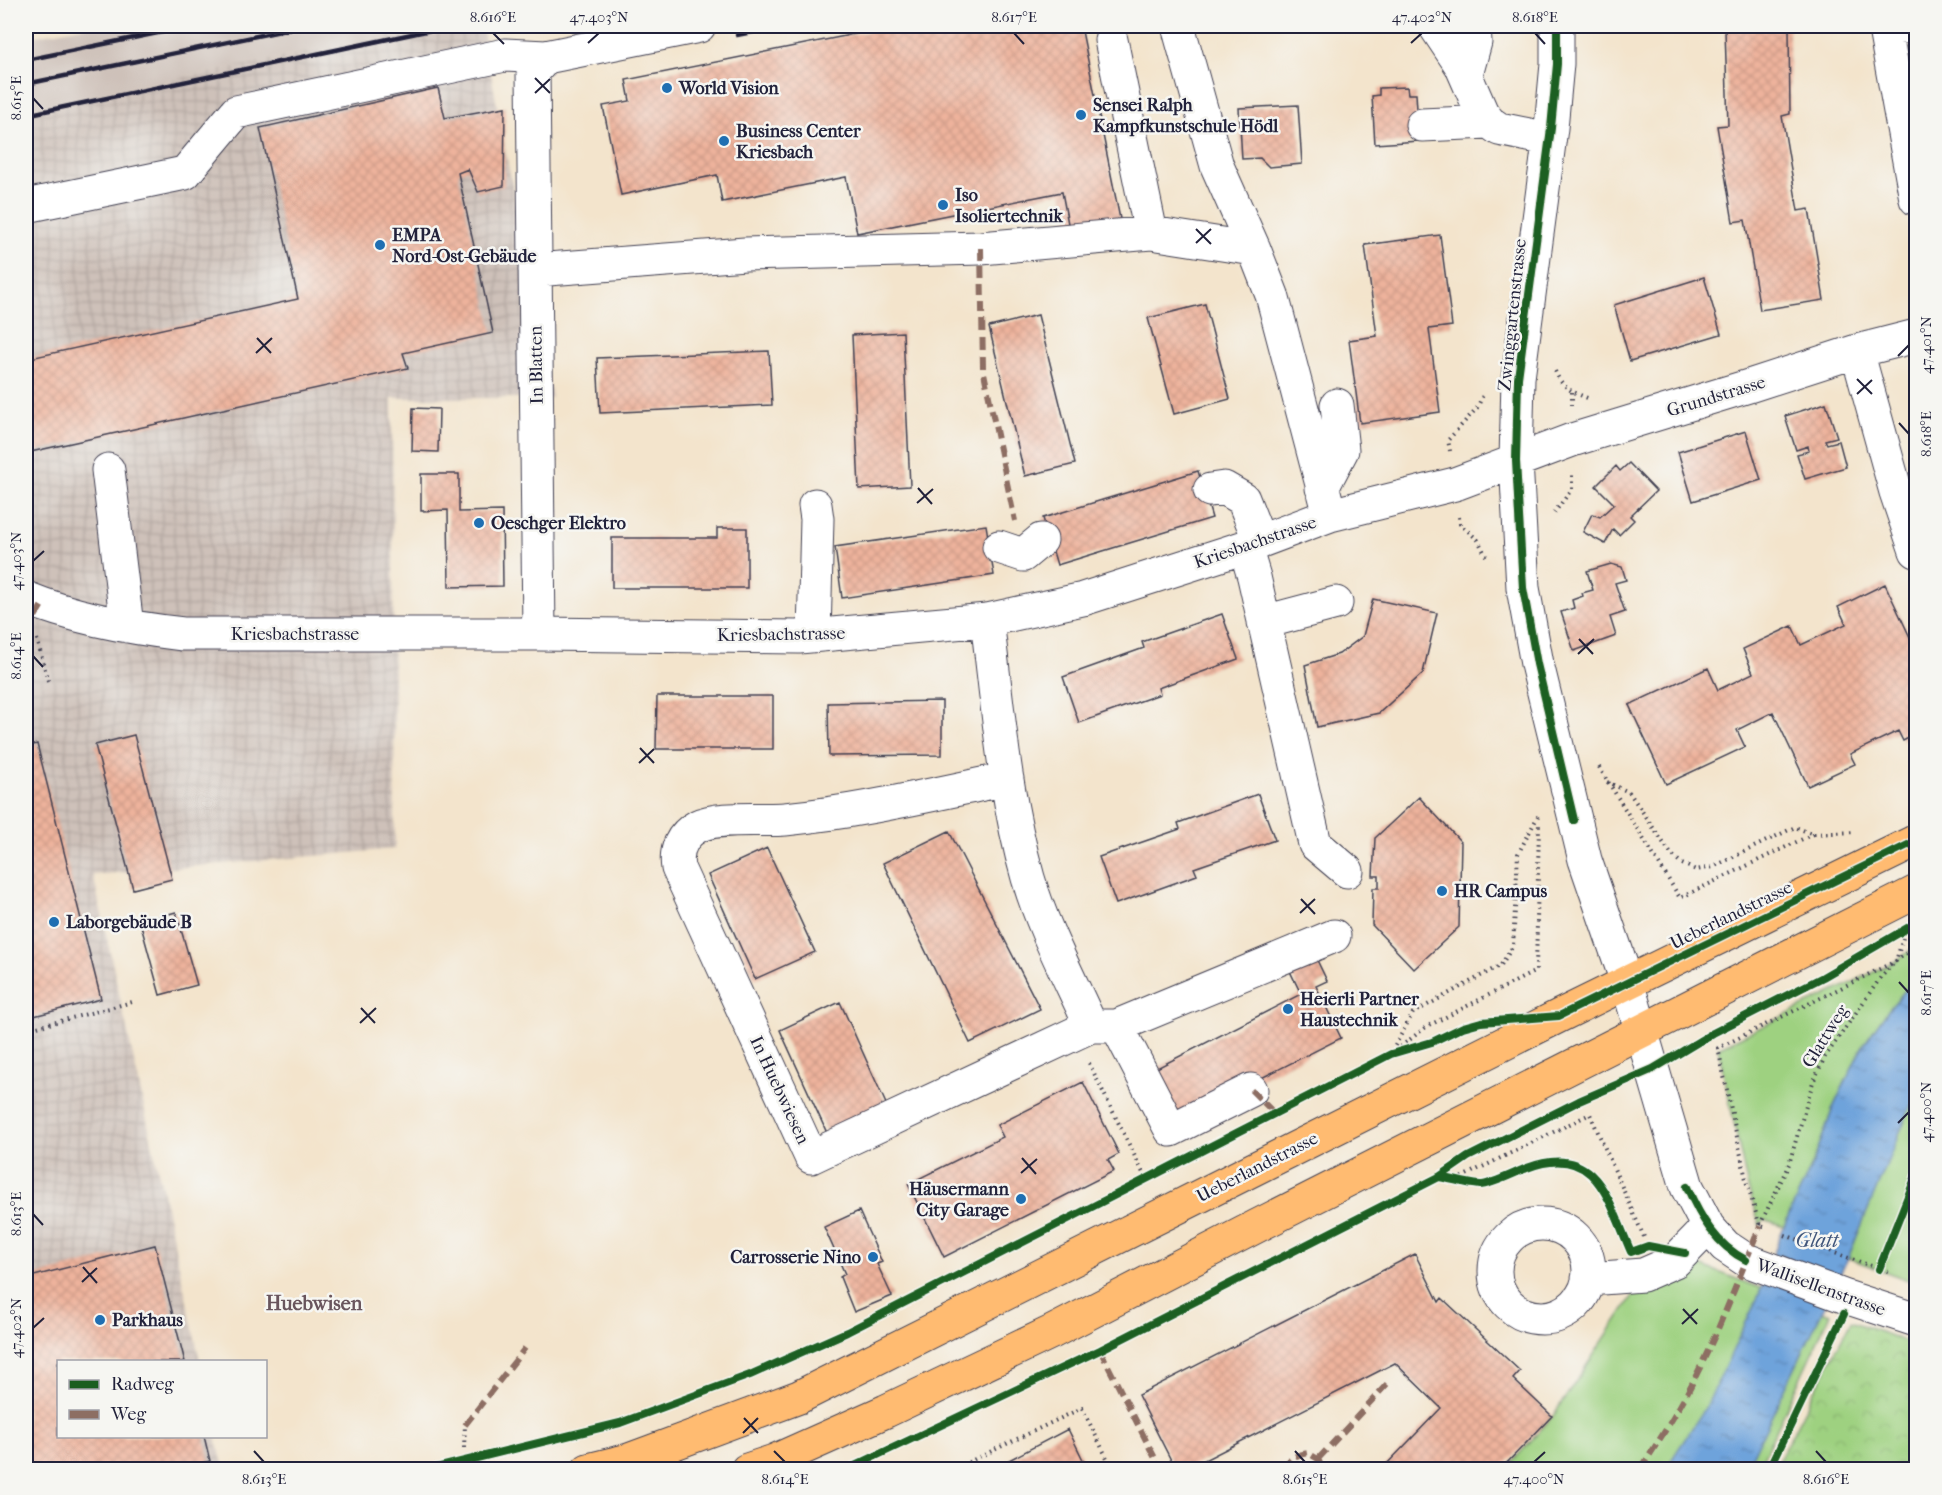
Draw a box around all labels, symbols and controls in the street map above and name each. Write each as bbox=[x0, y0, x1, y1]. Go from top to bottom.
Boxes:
text: 8.616°E bbox=[470, 8, 516, 26]
text: 47.403°N bbox=[570, 8, 629, 26]
text: 8.617°E bbox=[991, 8, 1037, 26]
text: 47.402°N bbox=[1392, 8, 1453, 26]
text: 8.618°E bbox=[1512, 8, 1558, 26]
text: 8.615°E bbox=[7, 76, 25, 120]
place label: World Vision bbox=[678, 78, 779, 99]
marker: World Vision bbox=[660, 81, 674, 95]
place label: Sensei Ralph Kampfkunstschule Hödl bbox=[1093, 95, 1279, 137]
marker: Sensei Ralph Kampfkunstschule Hödl bbox=[1074, 108, 1088, 122]
place label: Business Center Kriesbach bbox=[736, 121, 861, 163]
marker: Business Center Kriesbach bbox=[717, 134, 731, 148]
place label: Iso Isoliertechnik bbox=[955, 185, 1064, 227]
marker: Iso Isoliertechnik bbox=[936, 198, 950, 212]
place label: EMPA Nord-Ost-Gebäude bbox=[392, 225, 536, 267]
marker: EMPA Nord-Ost-Gebäude bbox=[373, 238, 387, 252]
street label: Zwinggartenstrasse bbox=[1494, 238, 1531, 392]
text: 47.401°N bbox=[1917, 315, 1935, 374]
street label: In Blatten bbox=[525, 325, 548, 404]
street label: Grundstrasse bbox=[1664, 371, 1768, 421]
text: 8.618°E bbox=[1917, 411, 1935, 457]
street label: Kriesbachstrasse bbox=[1191, 512, 1319, 573]
place label: Oeschger Elektro bbox=[491, 513, 626, 534]
marker: Oeschger Elektro bbox=[472, 516, 486, 530]
text: 47.403°N bbox=[7, 531, 25, 590]
street label: Kriesbachstrasse bbox=[717, 623, 845, 646]
street label: Kriesbachstrasse bbox=[231, 624, 359, 645]
text: 8.614°E bbox=[7, 632, 25, 680]
street label: Ueberlandstrasse bbox=[1667, 877, 1796, 954]
place label: HR Campus bbox=[1454, 881, 1547, 902]
marker: HR Campus bbox=[1435, 884, 1449, 898]
place label: Laborgebäude B bbox=[66, 912, 192, 933]
marker: Laborgebäude B bbox=[47, 915, 61, 929]
text: 8.617°E bbox=[1917, 970, 1935, 1016]
place label: Heierli Partner Haustechnik bbox=[1300, 989, 1419, 1031]
street label: Glattweg bbox=[1798, 1000, 1853, 1072]
marker: Heierli Partner Haustechnik bbox=[1281, 1002, 1295, 1016]
street label: In Huebwiesen bbox=[745, 1033, 814, 1148]
text: 47.400°N bbox=[1917, 1081, 1935, 1142]
street label: Ueberlandstrasse bbox=[1193, 1128, 1322, 1207]
place label: Häusermann City Garage bbox=[909, 1179, 1010, 1221]
text: 8.613°E bbox=[7, 1192, 25, 1236]
marker: Häusermann City Garage bbox=[1014, 1192, 1028, 1206]
water label: Glatt bbox=[1796, 1229, 1840, 1252]
place label: Carrosserie Nino bbox=[730, 1247, 861, 1268]
marker: Carrosserie Nino bbox=[866, 1250, 880, 1264]
street label: Wallisellenstrasse bbox=[1752, 1254, 1888, 1321]
district label: Huebwisen bbox=[266, 1292, 363, 1315]
text: 47.402°N bbox=[7, 1297, 25, 1358]
place label: Parkhaus bbox=[112, 1310, 183, 1331]
marker: Parkhaus bbox=[93, 1313, 107, 1327]
legend bbox=[57, 1360, 267, 1438]
text: Radweg bbox=[111, 1374, 174, 1395]
text: Weg bbox=[110, 1404, 146, 1425]
text: 8.613°E bbox=[242, 1470, 286, 1488]
text: 8.614°E bbox=[761, 1470, 809, 1488]
text: 8.615°E bbox=[1283, 1470, 1327, 1488]
text: 47.400°N bbox=[1504, 1470, 1565, 1488]
text: 8.616°E bbox=[1803, 1470, 1849, 1488]

